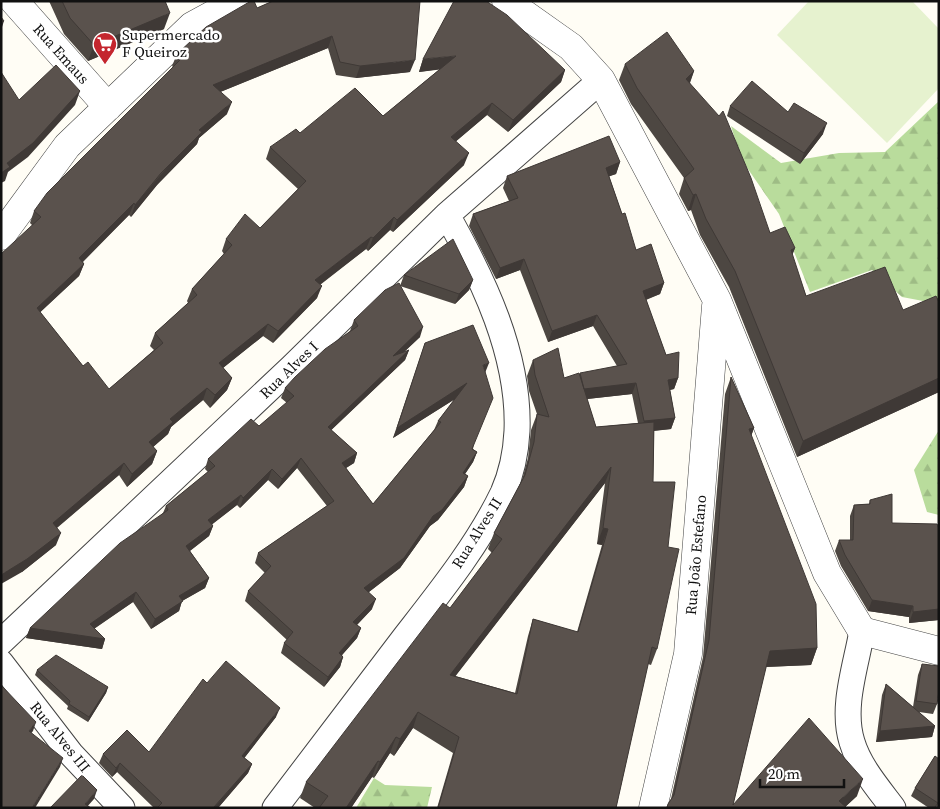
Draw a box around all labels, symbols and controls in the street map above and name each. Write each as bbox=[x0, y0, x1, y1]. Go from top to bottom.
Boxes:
street label: Rua Emaus bbox=[28, 19, 94, 89]
place label: Supermercado F Queiroz bbox=[122, 24, 220, 62]
supermarket icon: Supermercado F Queiroz bbox=[92, 31, 118, 65]
street label: Rua Alves I bbox=[255, 336, 323, 403]
street label: Rua Alves II bbox=[447, 493, 507, 572]
street label: Rua João Estefano bbox=[680, 494, 711, 616]
street label: Rua Alves III bbox=[25, 697, 95, 776]
scale bar bbox=[760, 756, 844, 788]
text: 20 m bbox=[768, 763, 800, 784]

